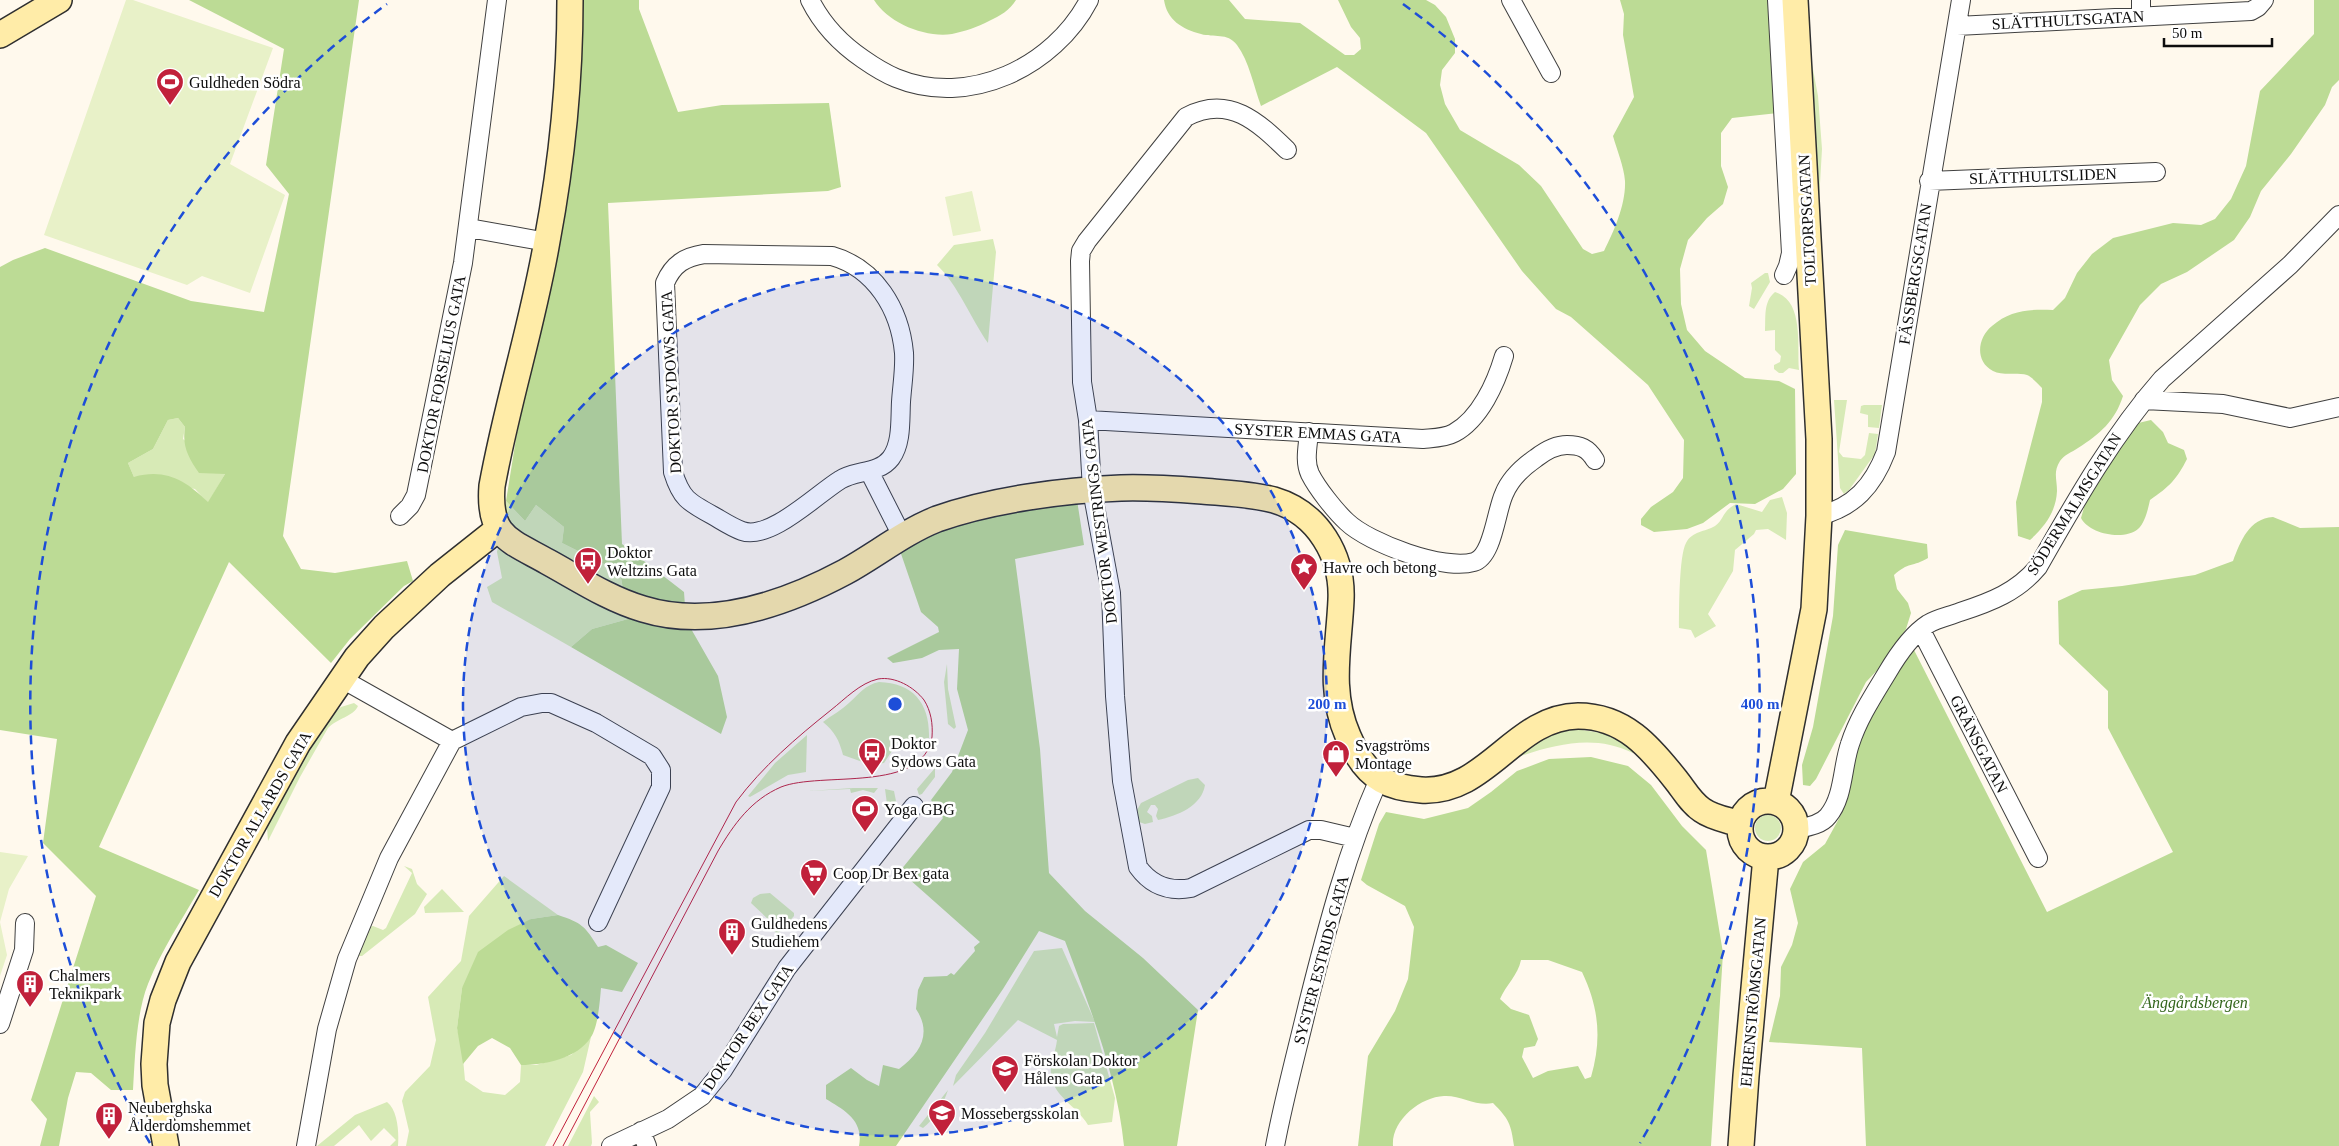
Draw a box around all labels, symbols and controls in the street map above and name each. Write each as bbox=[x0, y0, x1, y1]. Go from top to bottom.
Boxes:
street label: SLÄTTHULTSGATAN bbox=[1991, 7, 2145, 32]
scale bar bbox=[2164, 15, 2272, 47]
text: 50 m bbox=[2172, 25, 2203, 41]
sports icon: Guldheden Södra bbox=[155, 67, 185, 106]
place label: Guldheden Södra bbox=[189, 74, 301, 91]
street label: TOLTORPSGATAN bbox=[1795, 153, 1819, 286]
street label: SLÄTTHULTSLIDEN bbox=[1969, 165, 2118, 187]
street label: FÄSSBERGSGATAN bbox=[1895, 202, 1935, 346]
street label: DOKTOR FORSELIUS GATA bbox=[413, 273, 469, 474]
street label: DOKTOR SYDOWS GATA bbox=[658, 290, 684, 474]
street label: DOKTOR WESTRINGS GATA bbox=[1078, 417, 1120, 625]
street label: SYSTER EMMAS GATA bbox=[1234, 420, 1403, 446]
street label: SÖDERMALMSGATAN bbox=[2023, 430, 2125, 578]
place label: Doktor Weltzins Gata bbox=[607, 544, 697, 579]
bus stop icon: Doktor Weltzins Gata bbox=[573, 546, 603, 585]
place icon: Havre och betong bbox=[1289, 552, 1319, 591]
place label: Havre och betong bbox=[1323, 559, 1437, 577]
street label: GRÄNSGATAN bbox=[1947, 692, 2011, 796]
centre of rings bbox=[886, 695, 904, 713]
text: 200 m bbox=[1308, 696, 1347, 712]
text: 400 m bbox=[1741, 696, 1780, 712]
street label: DOKTOR ALLARDS GATA bbox=[205, 728, 315, 900]
place label: Doktor Sydows Gata bbox=[891, 735, 976, 771]
bus stop icon: Doktor Sydows Gata bbox=[857, 737, 887, 776]
place label: Svagströms Montage bbox=[1355, 737, 1430, 773]
shop icon: Svagströms Montage bbox=[1321, 739, 1351, 778]
sports icon: Yoga GBG bbox=[850, 794, 880, 833]
place label: Yoga GBG bbox=[884, 801, 955, 819]
supermarket icon: Coop Dr Bex gata bbox=[799, 858, 829, 897]
place label: Coop Dr Bex gata bbox=[833, 865, 949, 883]
street label: SYSTER ESTRIDS GATA bbox=[1290, 873, 1352, 1046]
place label: Guldhedens Studiehem bbox=[751, 915, 827, 950]
street label: EHRENSTRÖMSGATAN bbox=[1737, 916, 1769, 1088]
building icon: Guldhedens Studiehem bbox=[717, 917, 747, 956]
street label: DOKTOR BEX GATA bbox=[700, 961, 797, 1093]
place label: Chalmers Teknikpark bbox=[49, 967, 122, 1003]
building icon: Chalmers Teknikpark bbox=[15, 969, 45, 1008]
park label: Änggårdsbergen bbox=[2141, 994, 2248, 1012]
place label: Förskolan Doktor Hålens Gata bbox=[1024, 1052, 1138, 1087]
school or university icon: Förskolan Doktor Hålens Gata bbox=[990, 1054, 1020, 1093]
school or university icon: Mossebergsskolan bbox=[927, 1098, 957, 1137]
place label: Neuberghska Ålderdomshemmet bbox=[128, 1099, 251, 1134]
building icon: Neuberghska Ålderdomshemmet bbox=[94, 1101, 124, 1140]
place label: Mossebergsskolan bbox=[961, 1105, 1079, 1123]

